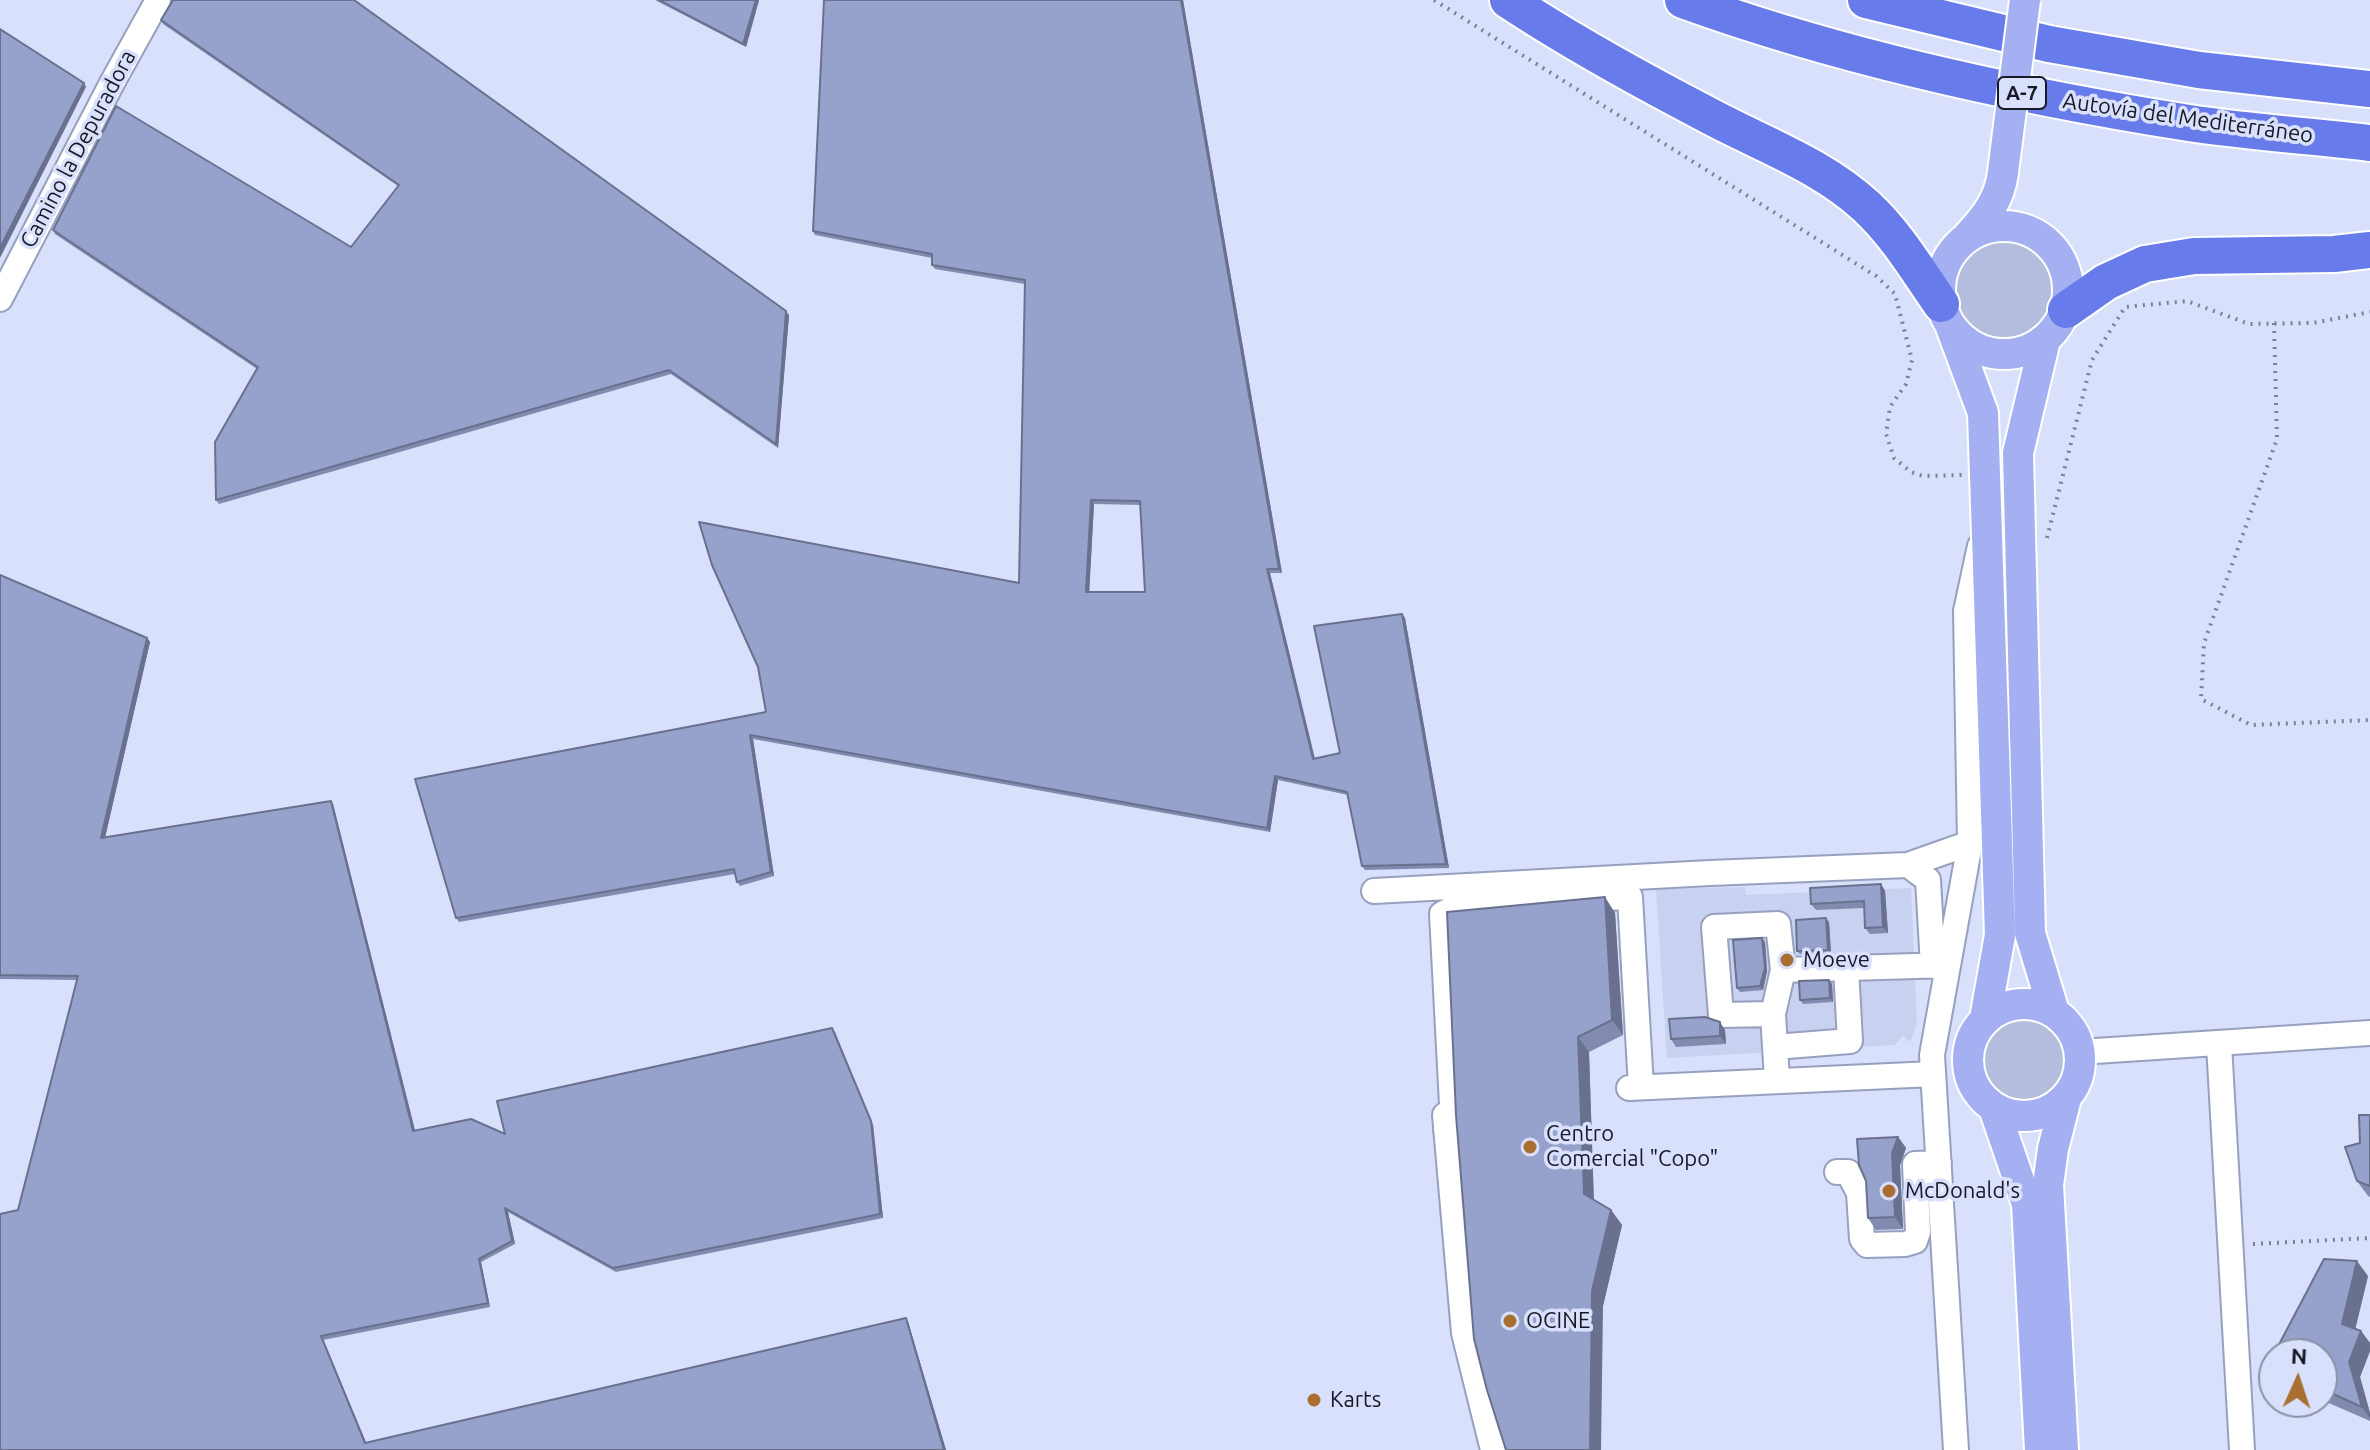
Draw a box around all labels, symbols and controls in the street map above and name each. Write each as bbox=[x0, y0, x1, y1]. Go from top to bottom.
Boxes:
street label: Camino la Depuradora bbox=[15, 46, 141, 252]
road number: A-7 bbox=[1998, 77, 2046, 109]
street label: Autovía del Mediterráneo bbox=[2061, 87, 2315, 149]
place label: Moeve bbox=[1803, 947, 1870, 973]
marker: Moeve bbox=[1778, 951, 1796, 969]
place label: Centro Comercial "Copo" bbox=[1546, 1121, 1718, 1172]
marker: Centro Comercial "Copo" bbox=[1521, 1138, 1539, 1156]
place label: McDonald's bbox=[1905, 1178, 2020, 1204]
marker: McDonald's bbox=[1880, 1182, 1898, 1200]
place label: OCINE bbox=[1526, 1308, 1590, 1334]
marker: OCINE bbox=[1501, 1312, 1519, 1330]
north arrow bbox=[2258, 1338, 2338, 1418]
text: N bbox=[2290, 1343, 2308, 1368]
place label: Karts bbox=[1330, 1387, 1381, 1413]
marker: Karts bbox=[1305, 1391, 1323, 1409]

